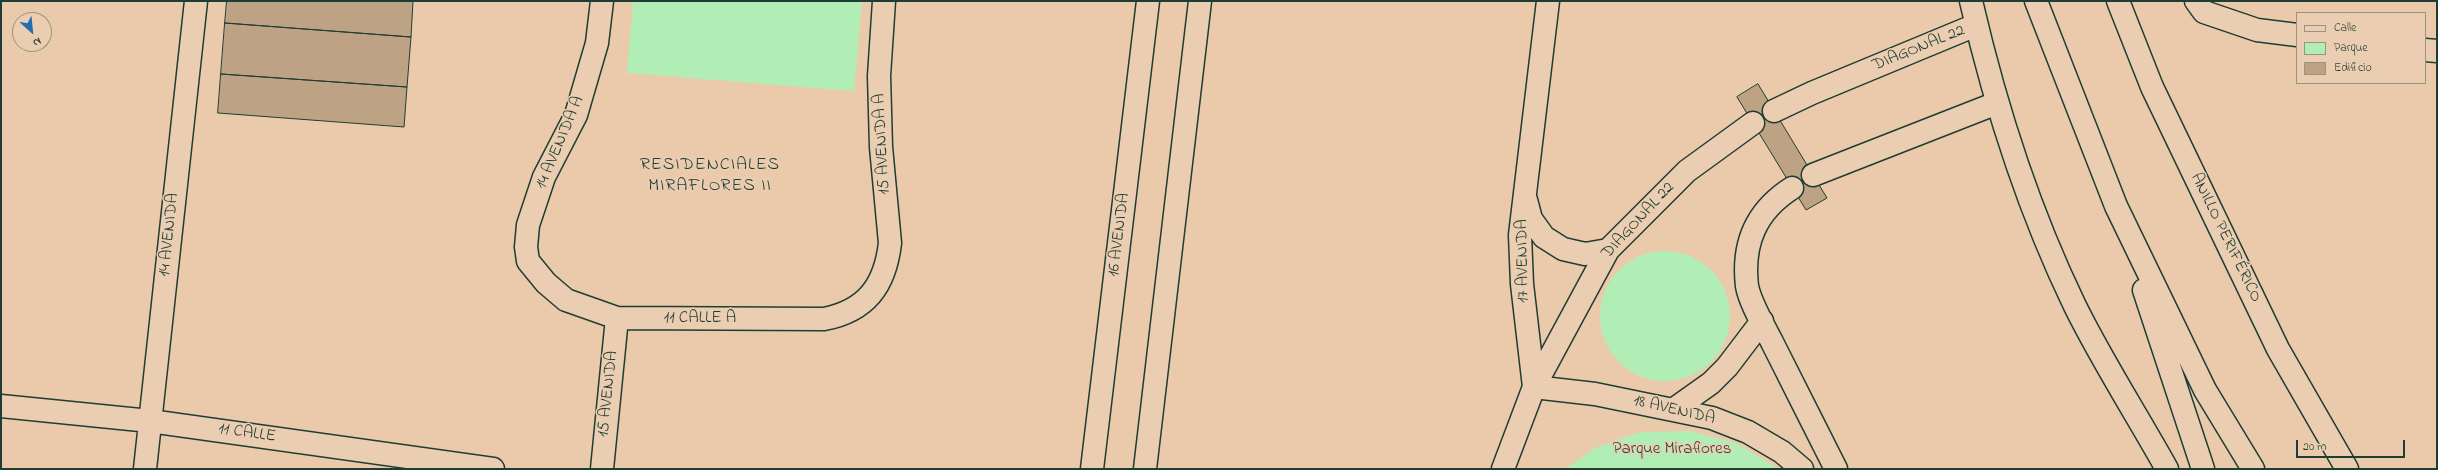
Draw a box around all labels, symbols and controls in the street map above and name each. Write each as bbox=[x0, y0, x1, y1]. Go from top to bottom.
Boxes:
north arrow bbox=[12, 12, 52, 52]
legend bbox=[2296, 12, 2426, 84]
text: Calle bbox=[2334, 19, 2356, 37]
street label: DIAGONAL 22 bbox=[1870, 21, 1968, 77]
text: N bbox=[30, 33, 44, 51]
text: Parque bbox=[2334, 39, 2368, 57]
text: Edificio bbox=[2334, 59, 2372, 77]
street label: 15 AVENIDA A bbox=[870, 93, 896, 195]
street label: 14 AVENIDA A bbox=[532, 94, 590, 192]
district label: RESIDENCIALES MIRAFLORES II bbox=[640, 155, 780, 198]
street label: ANILLO PERIFÉRICO bbox=[2185, 170, 2265, 306]
street label: DIAGONAL 22 bbox=[1598, 178, 1680, 264]
street label: 14 AVENIDA bbox=[155, 192, 185, 278]
street label: 16 AVENIDA bbox=[1105, 192, 1135, 278]
street label: 17 AVENIDA bbox=[1513, 219, 1535, 303]
street label: 11 CALLE A bbox=[664, 309, 736, 329]
street label: 15 AVENIDA bbox=[594, 350, 624, 438]
street label: 18 AVENIDA bbox=[1631, 392, 1717, 430]
street label: 11 CALLE bbox=[217, 420, 277, 448]
scale bar bbox=[2298, 432, 2407, 458]
text: 20 m bbox=[2303, 438, 2326, 456]
park label: Parque Miraflores bbox=[1613, 440, 1731, 460]

